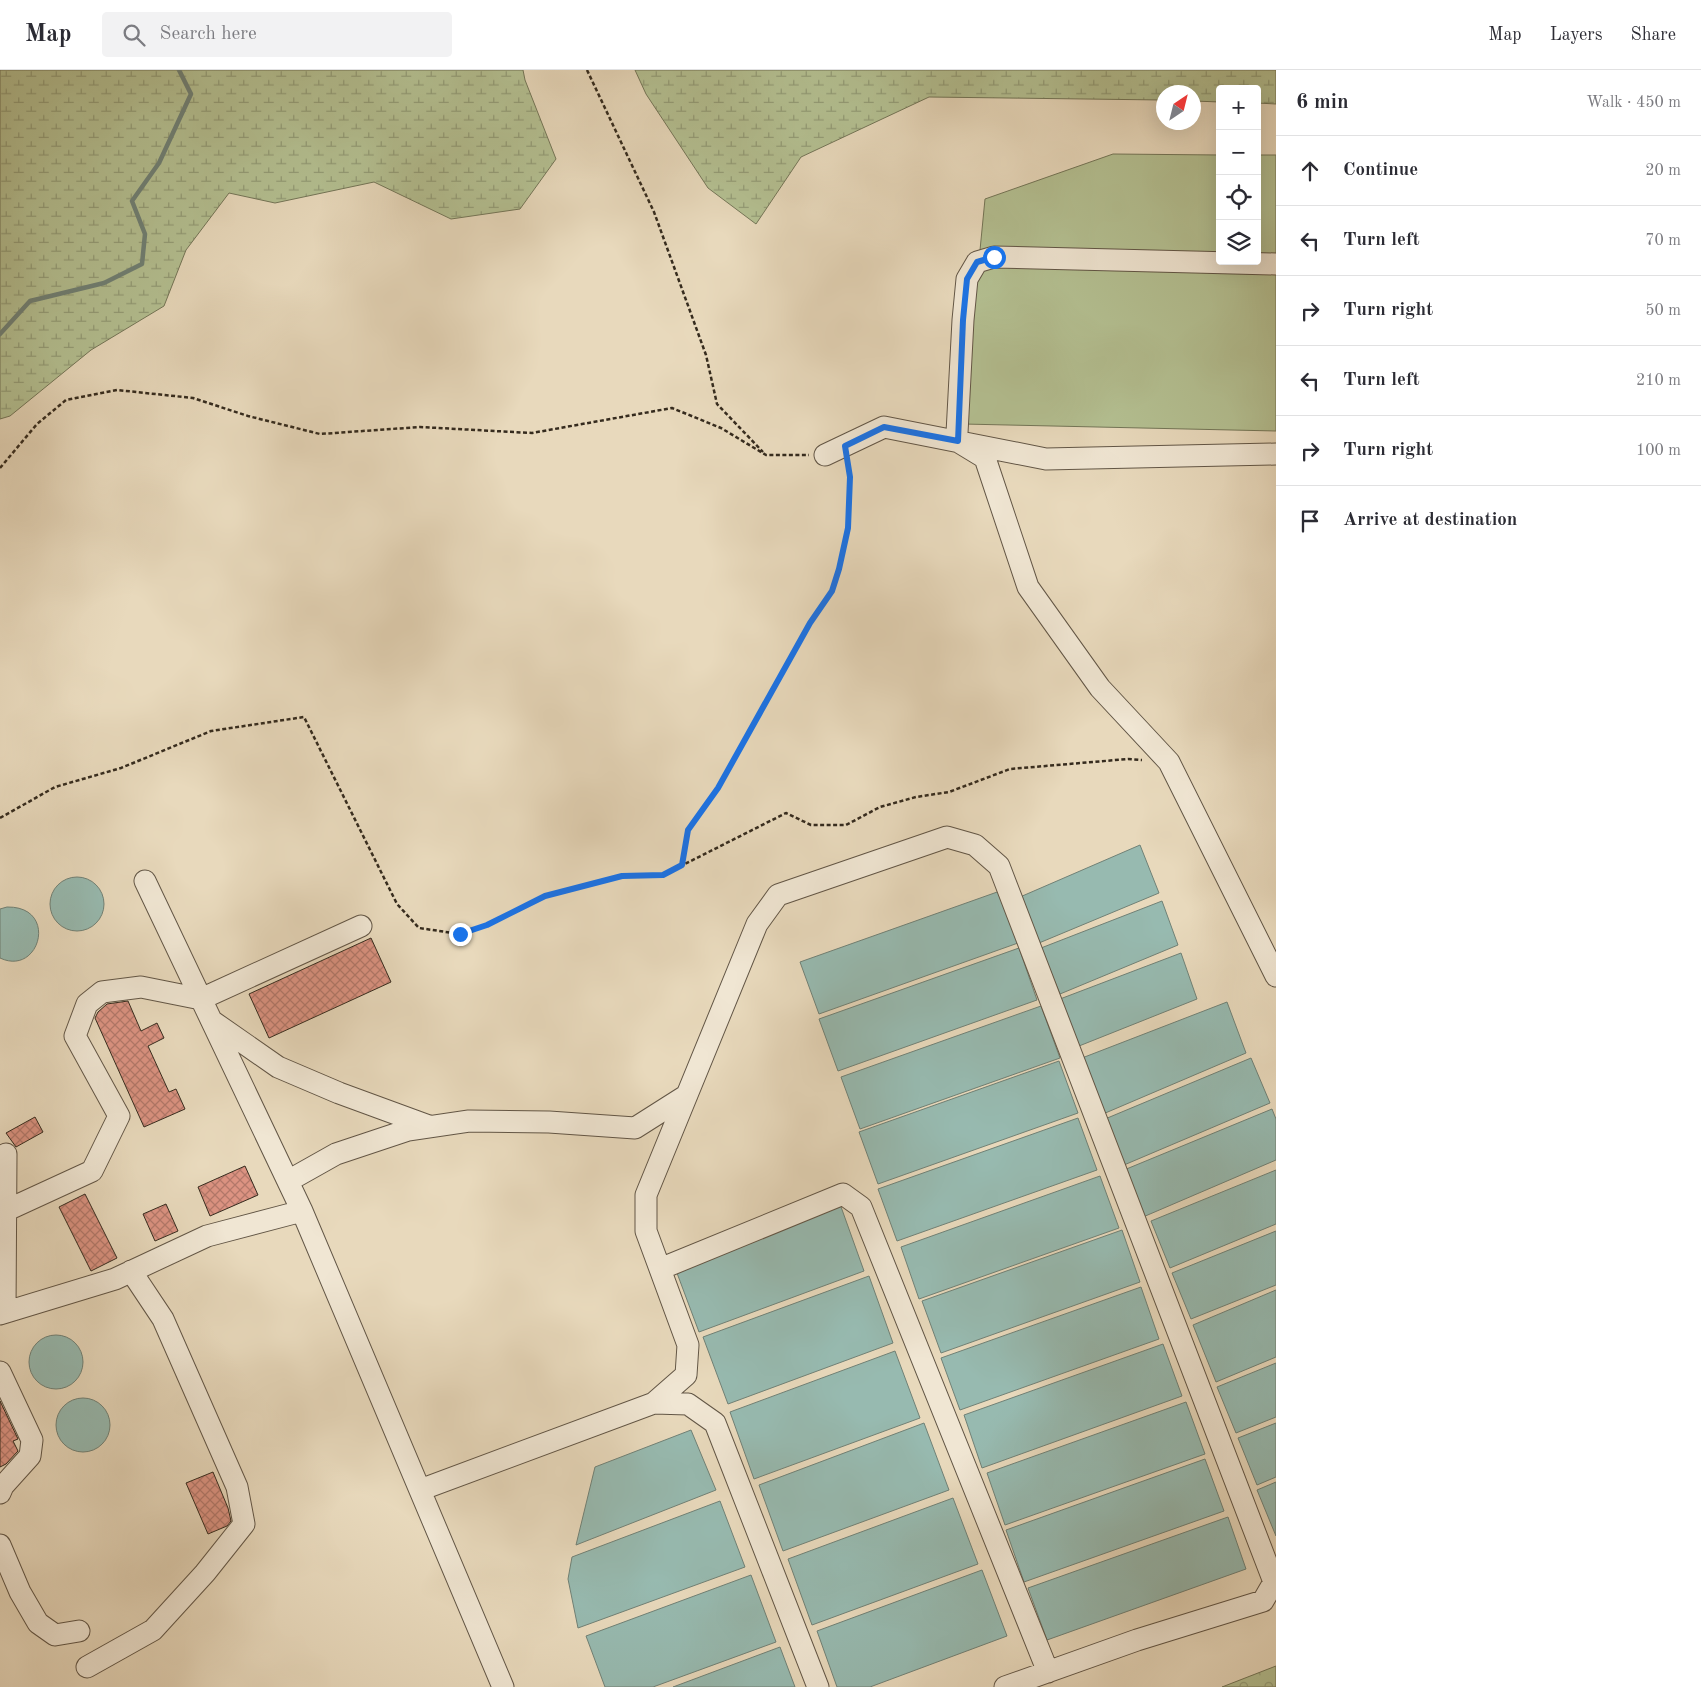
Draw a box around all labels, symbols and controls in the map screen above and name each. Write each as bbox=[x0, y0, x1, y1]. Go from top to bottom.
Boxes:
search box bbox=[102, 12, 452, 57]
icon: search bbox=[120, 21, 148, 49]
text: Map bbox=[25, 23, 72, 47]
text: Search here bbox=[160, 25, 257, 44]
text: Map bbox=[1488, 26, 1522, 44]
text: Layers bbox=[1550, 26, 1602, 44]
text: Share bbox=[1630, 26, 1676, 44]
north arrow bbox=[1156, 85, 1201, 130]
map controls bbox=[1216, 85, 1261, 265]
button: + bbox=[1216, 85, 1261, 130]
text: 6 min bbox=[1296, 92, 1349, 113]
text: Walk · 450 m bbox=[1586, 95, 1681, 111]
button: − bbox=[1216, 130, 1261, 175]
icon: ahead bbox=[1296, 157, 1324, 185]
text: Continue bbox=[1343, 161, 1418, 180]
text: 20 m bbox=[1645, 163, 1681, 179]
button: locate bbox=[1216, 175, 1261, 220]
button: layers bbox=[1216, 220, 1261, 265]
icon: left bbox=[1296, 227, 1324, 255]
text: Turn left bbox=[1343, 231, 1420, 250]
text: 70 m bbox=[1645, 233, 1681, 249]
route start bbox=[983, 246, 1006, 269]
icon: right bbox=[1296, 297, 1324, 325]
text: Turn right bbox=[1343, 301, 1433, 320]
text: 50 m bbox=[1645, 303, 1681, 319]
icon: left bbox=[1296, 367, 1324, 395]
text: Turn left bbox=[1343, 371, 1420, 390]
text: 210 m bbox=[1636, 373, 1681, 389]
icon: right bbox=[1296, 437, 1324, 465]
text: Turn right bbox=[1343, 441, 1433, 460]
text: 100 m bbox=[1636, 443, 1681, 459]
icon: arrive bbox=[1296, 507, 1324, 535]
text: Arrive at destination bbox=[1343, 511, 1517, 530]
route end bbox=[449, 923, 472, 946]

